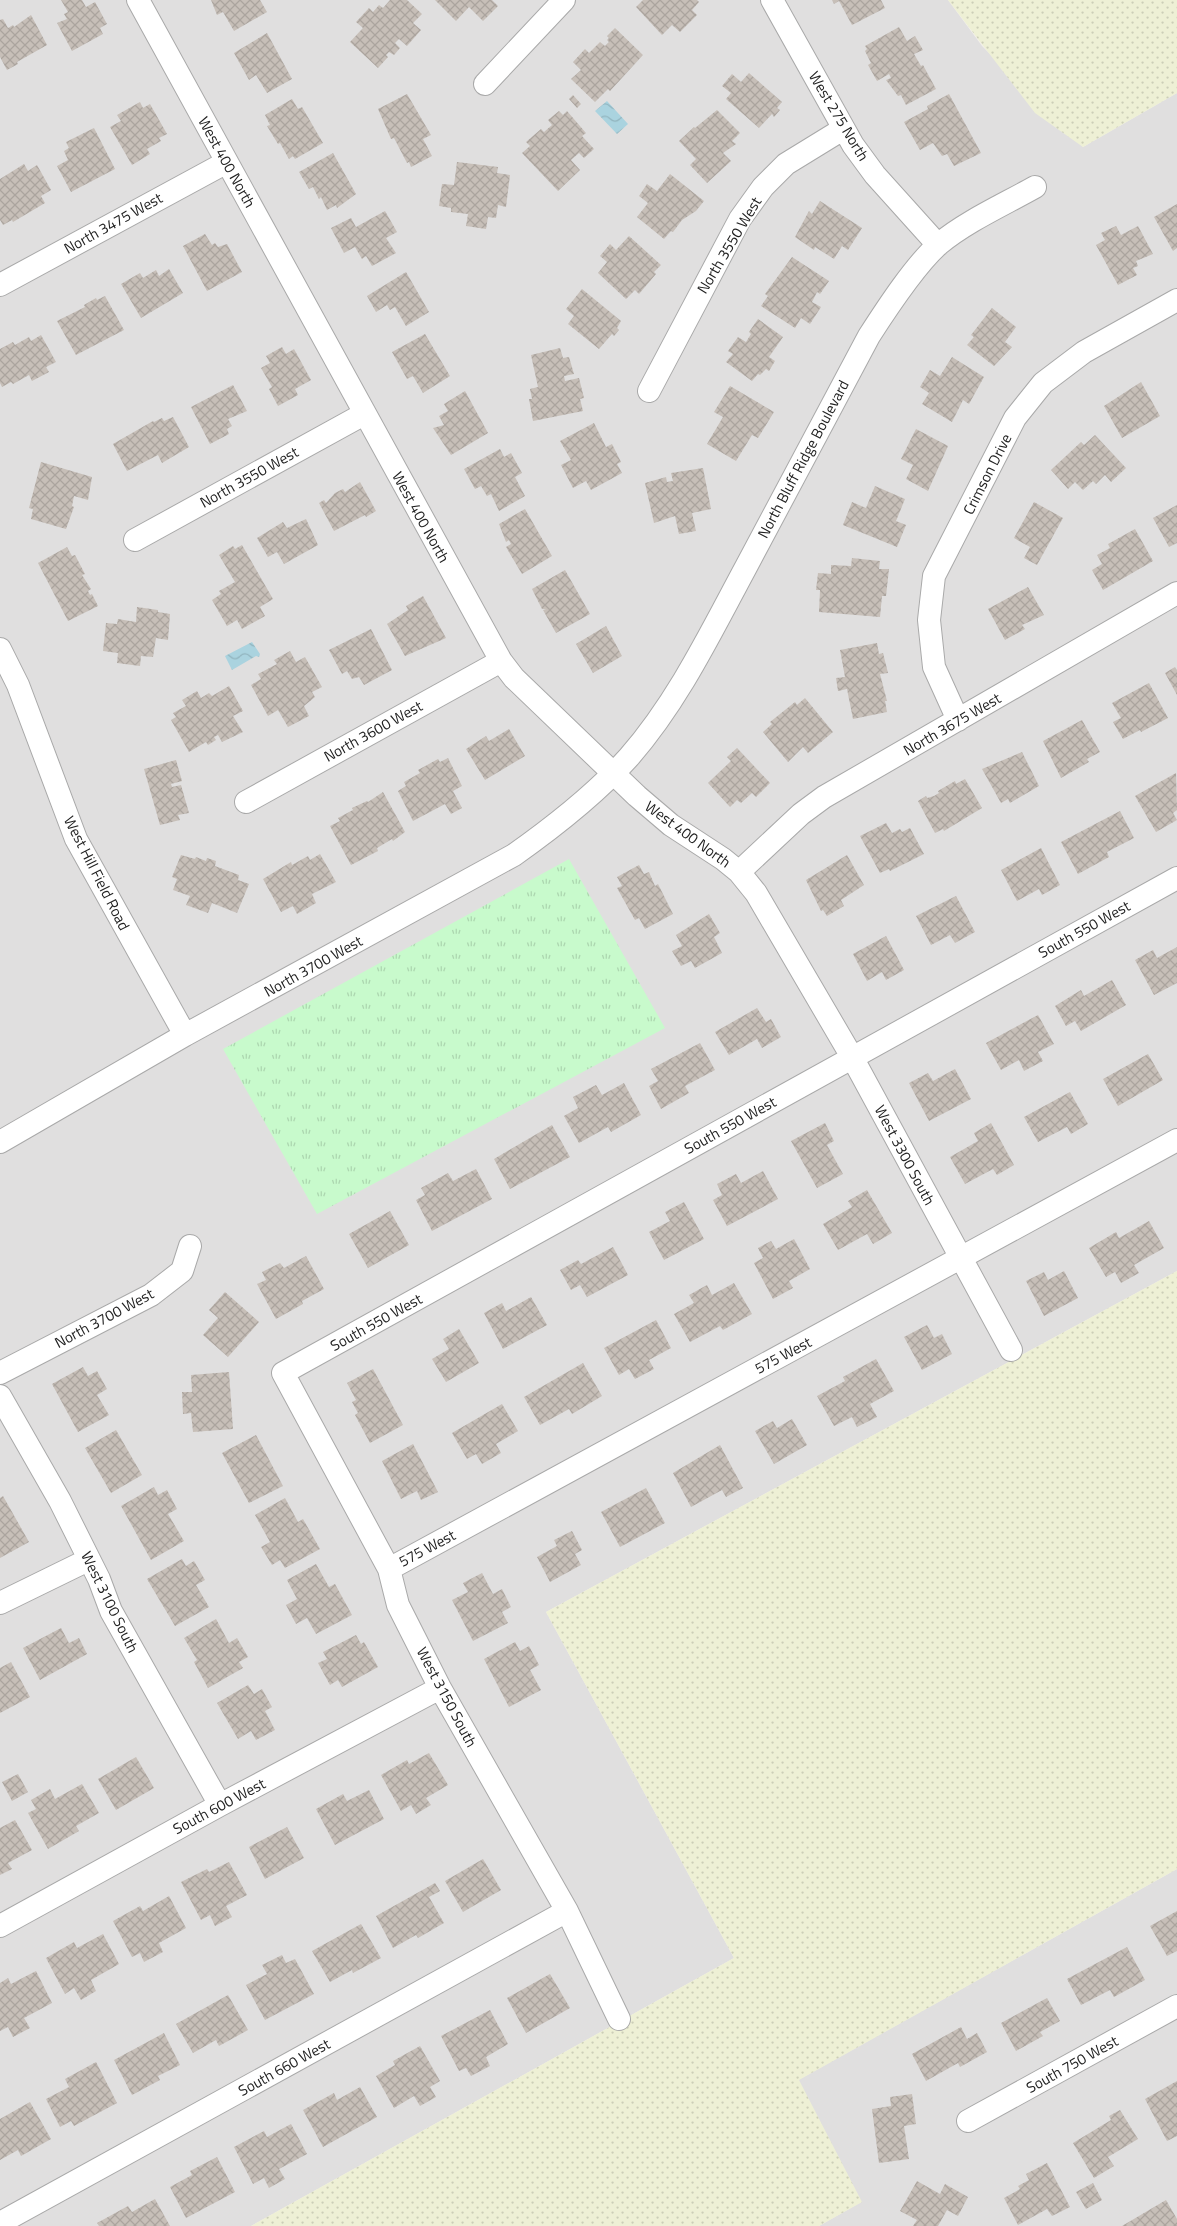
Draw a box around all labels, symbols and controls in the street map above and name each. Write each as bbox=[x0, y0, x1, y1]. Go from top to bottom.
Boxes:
street label: West 275 North bbox=[803, 67, 875, 165]
street label: West 400 North bbox=[192, 112, 262, 212]
street label: North 3475 West bbox=[60, 186, 167, 260]
street label: North 3550 West bbox=[691, 192, 767, 298]
street label: North Bluff Ridge Boulevard bbox=[751, 376, 855, 542]
street label: Crimson Drive bbox=[957, 429, 1017, 519]
street label: North 3550 West bbox=[196, 440, 303, 514]
street label: West 400 North bbox=[386, 467, 456, 567]
street label: North 3675 West bbox=[899, 686, 1006, 761]
street label: North 3600 West bbox=[320, 694, 427, 768]
street label: West 400 North bbox=[640, 795, 736, 873]
street label: West Hill Field Road bbox=[58, 812, 136, 934]
street label: South 550 West bbox=[1034, 894, 1135, 964]
street label: North 3700 West bbox=[260, 929, 367, 1003]
street label: South 550 West bbox=[680, 1090, 781, 1160]
street label: West 3300 South bbox=[869, 1101, 941, 1209]
street label: North 3700 West bbox=[50, 1282, 158, 1354]
street label: South 550 West bbox=[326, 1287, 427, 1357]
street label: 575 West bbox=[751, 1330, 816, 1380]
street label: 575 West bbox=[395, 1523, 460, 1573]
street label: West 3100 South bbox=[75, 1547, 145, 1657]
street label: West 3150 South bbox=[411, 1643, 483, 1751]
street label: South 600 West bbox=[169, 1772, 270, 1840]
street label: South 750 West bbox=[1022, 2029, 1123, 2099]
street label: South 660 West bbox=[234, 2032, 335, 2102]

